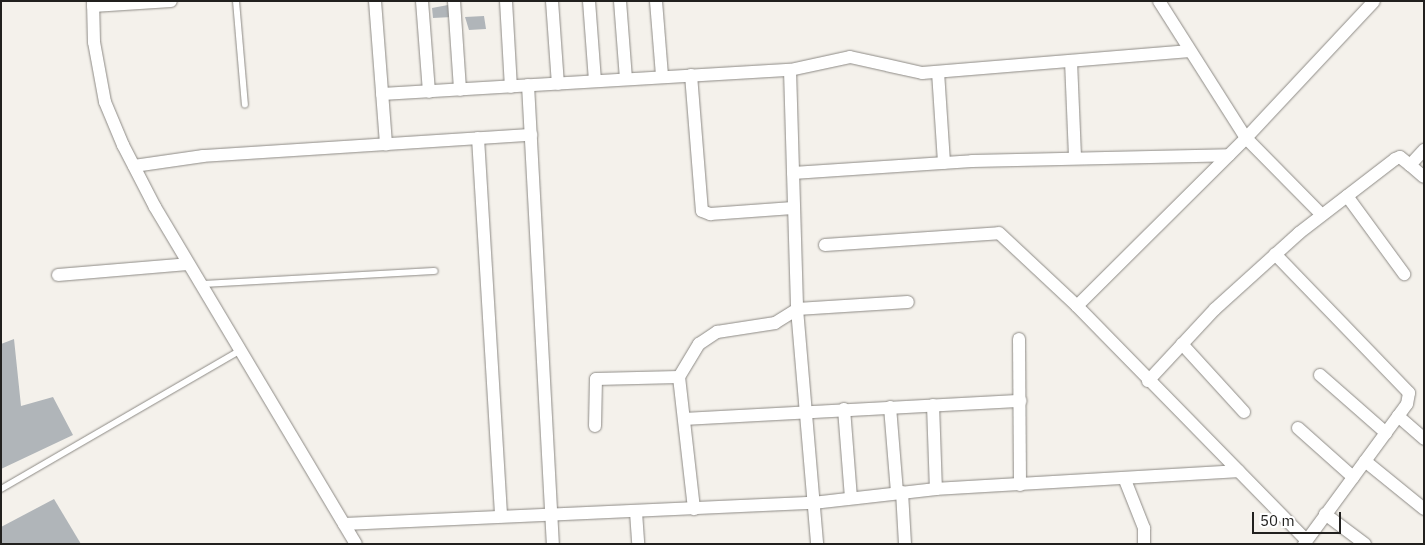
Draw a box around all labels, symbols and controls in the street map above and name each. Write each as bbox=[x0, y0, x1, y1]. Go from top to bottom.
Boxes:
scale bar bbox=[1255, 502, 1344, 534]
text: 50 m bbox=[1260, 511, 1295, 530]

